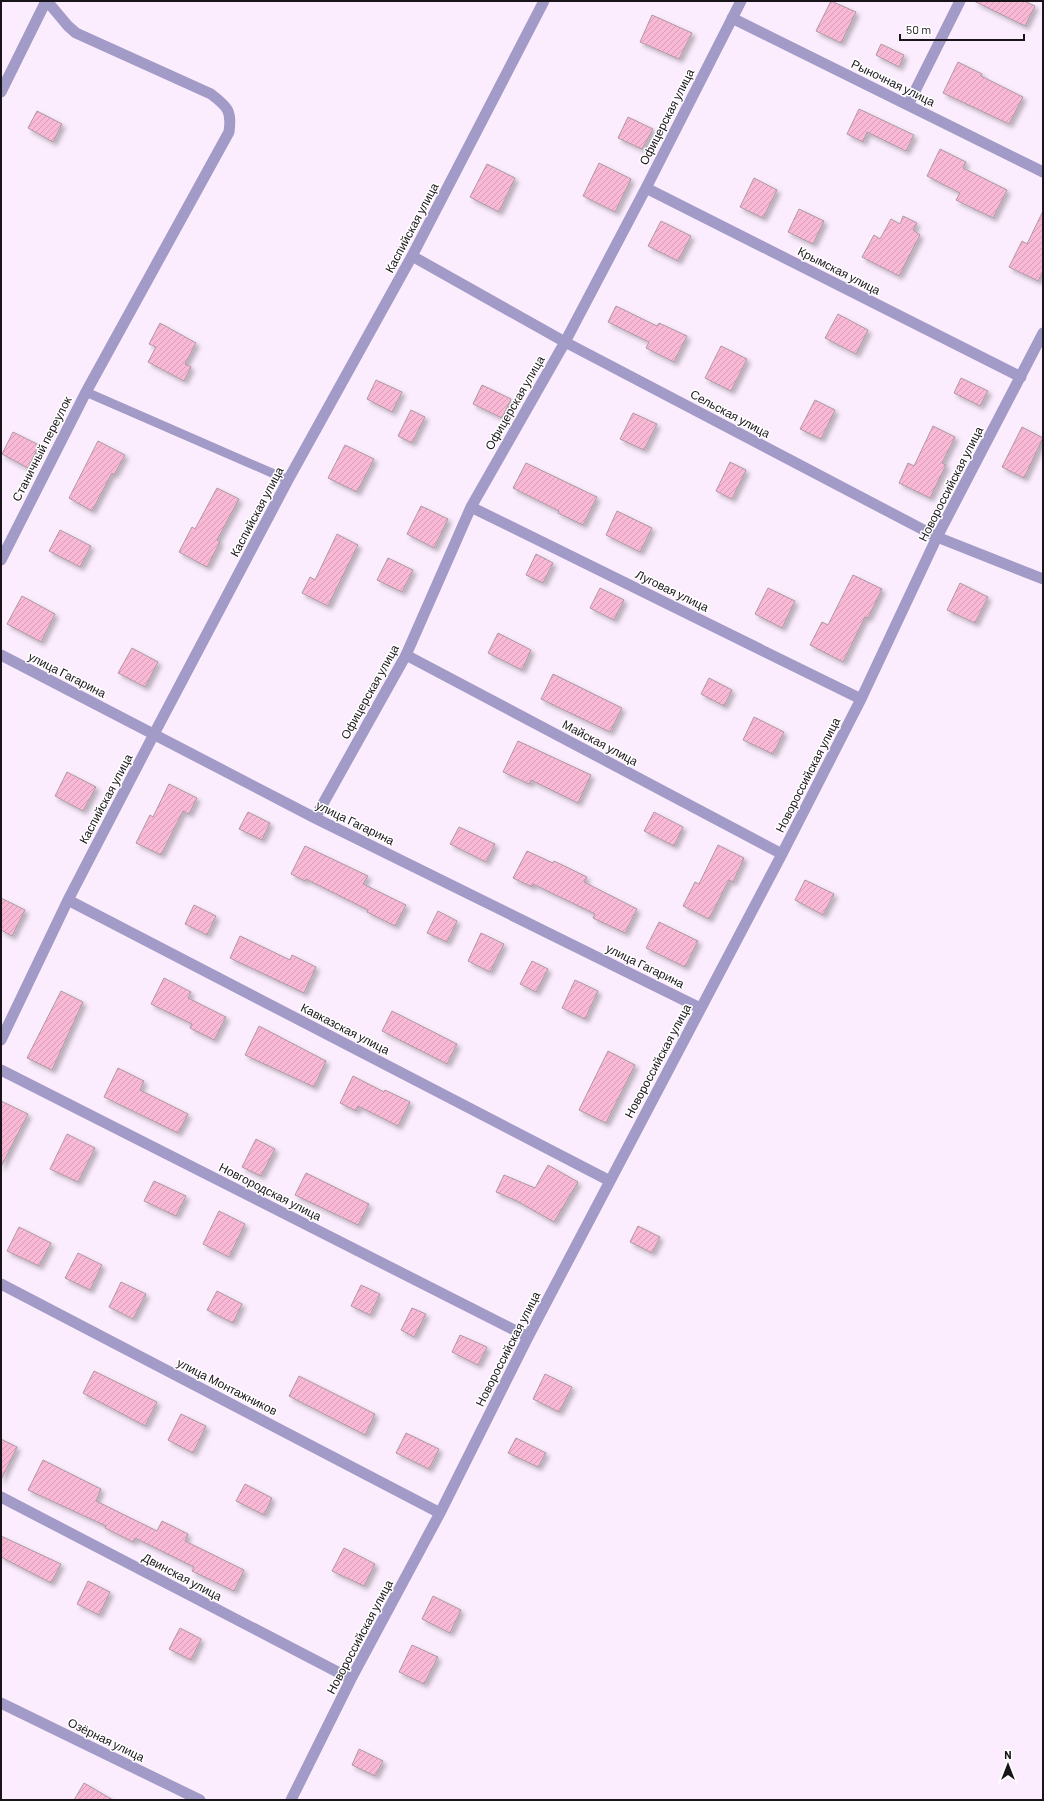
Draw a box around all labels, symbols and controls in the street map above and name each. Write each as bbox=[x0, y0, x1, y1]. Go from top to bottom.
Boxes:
scale bar bbox=[900, 16, 1024, 42]
text: 50 m bbox=[906, 22, 931, 36]
street label: Рыночная улица bbox=[849, 56, 938, 109]
street label: Офицерская улица bbox=[636, 66, 697, 167]
street label: Каспийская улица bbox=[382, 180, 442, 275]
street label: Крымская улица bbox=[795, 243, 883, 298]
street label: Офицерская улица bbox=[482, 353, 548, 452]
street label: Сельская улица bbox=[688, 386, 773, 441]
street label: Станичный переулок bbox=[9, 393, 75, 504]
street label: Новороссийская улица bbox=[915, 423, 986, 544]
street label: Каспийская улица bbox=[227, 464, 287, 559]
street label: Луговая улица bbox=[633, 566, 712, 615]
street label: Офицерская улица bbox=[337, 641, 402, 742]
street label: улица Гагарина bbox=[26, 648, 109, 701]
street label: Новороссийская улица bbox=[772, 714, 843, 835]
street label: Майская улица bbox=[560, 716, 641, 769]
street label: Каспийская улица bbox=[76, 751, 136, 846]
street label: улица Гагарина bbox=[314, 797, 397, 848]
street label: улица Гагарина bbox=[604, 940, 687, 991]
street label: Кавказская улица bbox=[298, 1000, 392, 1058]
street label: Новороссийская улица bbox=[621, 1001, 694, 1120]
street label: Новгородская улица bbox=[217, 1159, 324, 1224]
street label: Новороссийская улица bbox=[472, 1288, 543, 1409]
street label: улица Монтажников bbox=[175, 1355, 280, 1418]
street label: Двинская улица bbox=[140, 1549, 225, 1604]
street label: Новороссийская улица bbox=[323, 1577, 396, 1696]
street label: Озёрная улица bbox=[65, 1715, 147, 1765]
north arrow bbox=[988, 1745, 1028, 1785]
text: N bbox=[1004, 1748, 1012, 1761]

